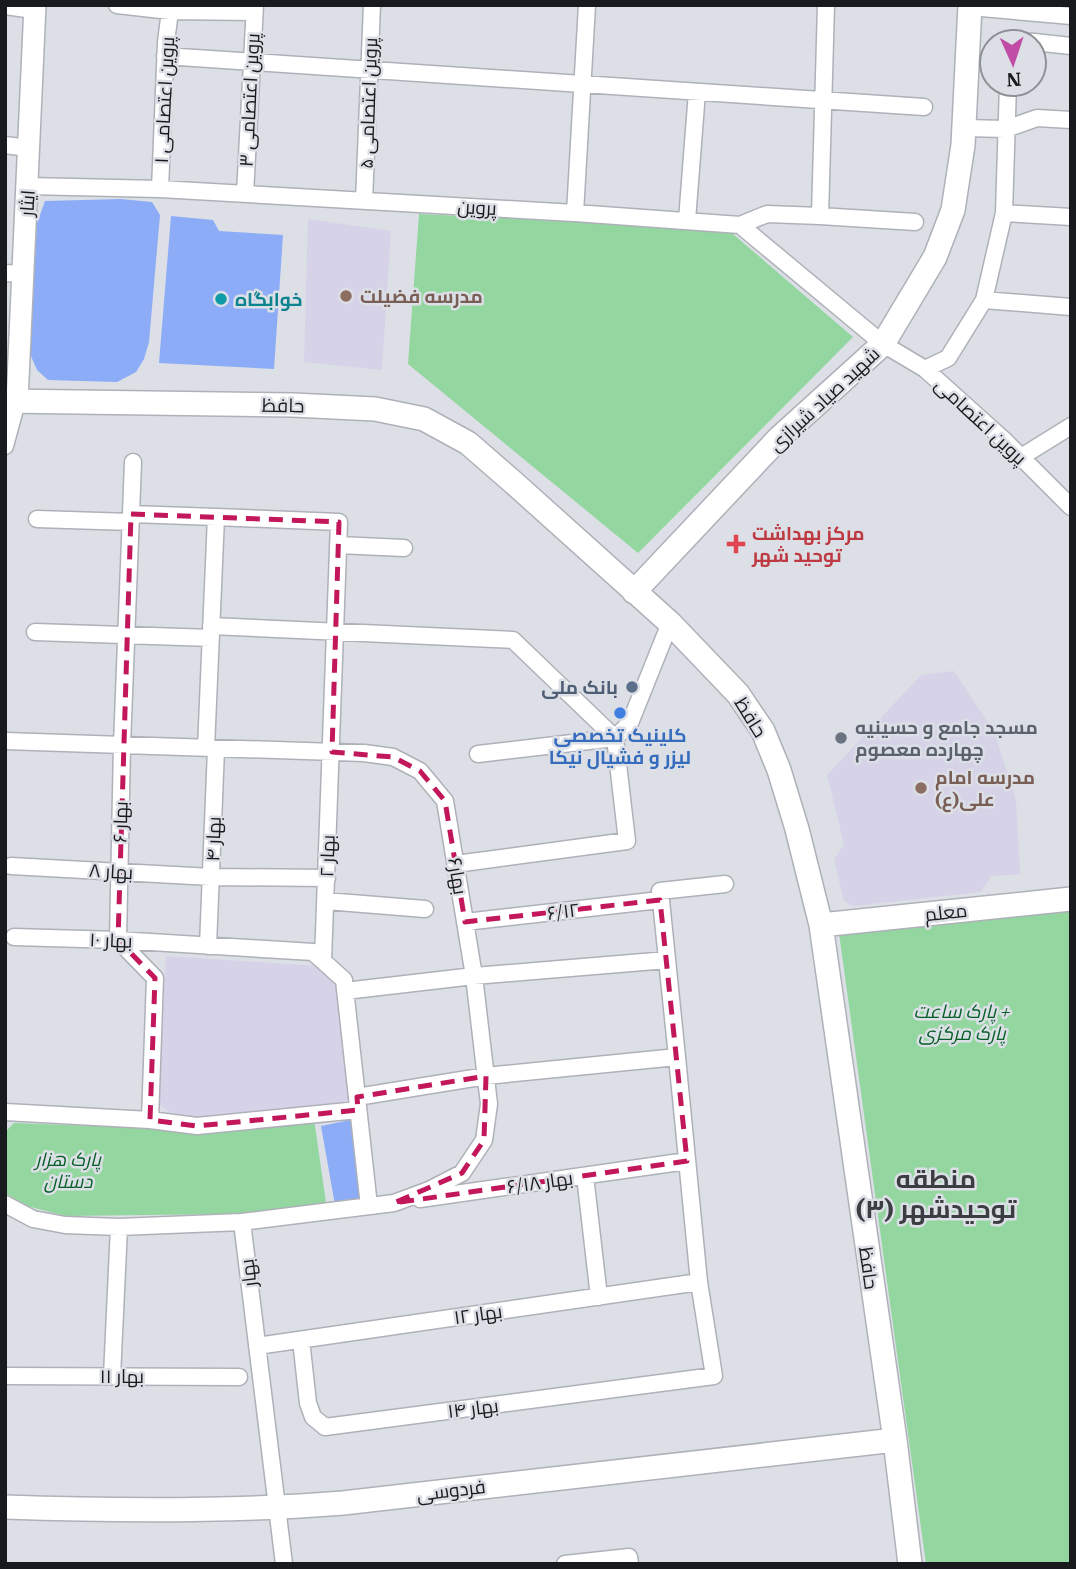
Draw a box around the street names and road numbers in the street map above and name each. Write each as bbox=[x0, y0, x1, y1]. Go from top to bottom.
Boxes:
street label: پروین اعتصامی ۳ bbox=[234, 33, 265, 168]
street label: پروین اعتصامی ۱ bbox=[149, 36, 180, 164]
street label: پروین اعتصامی ۵ bbox=[354, 37, 383, 169]
street label: ایثار bbox=[14, 189, 40, 218]
street label: پروین bbox=[457, 194, 497, 221]
street label: شهید صیاد شیرازی bbox=[764, 341, 884, 457]
street label: پروین اعتصامی bbox=[929, 372, 1032, 470]
street label: حافظ bbox=[261, 393, 305, 417]
street label: حافظ bbox=[729, 692, 773, 742]
street label: بهار ۶ bbox=[107, 801, 133, 843]
street label: بهار ۴ bbox=[200, 816, 226, 862]
street label: بهار ۲ bbox=[314, 834, 340, 878]
street label: بهار۶ bbox=[443, 856, 473, 896]
street label: بهار ۸ bbox=[88, 858, 134, 884]
street label: ۶/۱۲ bbox=[546, 897, 580, 925]
street label: معلم bbox=[924, 898, 969, 928]
street label: بهار ۱۰ bbox=[89, 927, 133, 953]
street label: بهار ۶/۱۸ bbox=[505, 1165, 575, 1199]
street label: حافظ bbox=[854, 1245, 884, 1291]
street label: بهار bbox=[234, 1258, 262, 1289]
street label: بهار ۱۲ bbox=[452, 1299, 504, 1329]
street label: بهار ۱۱ bbox=[100, 1364, 144, 1388]
street label: بهار ۱۴ bbox=[446, 1393, 500, 1423]
street label: فردوسی bbox=[415, 1474, 487, 1506]

